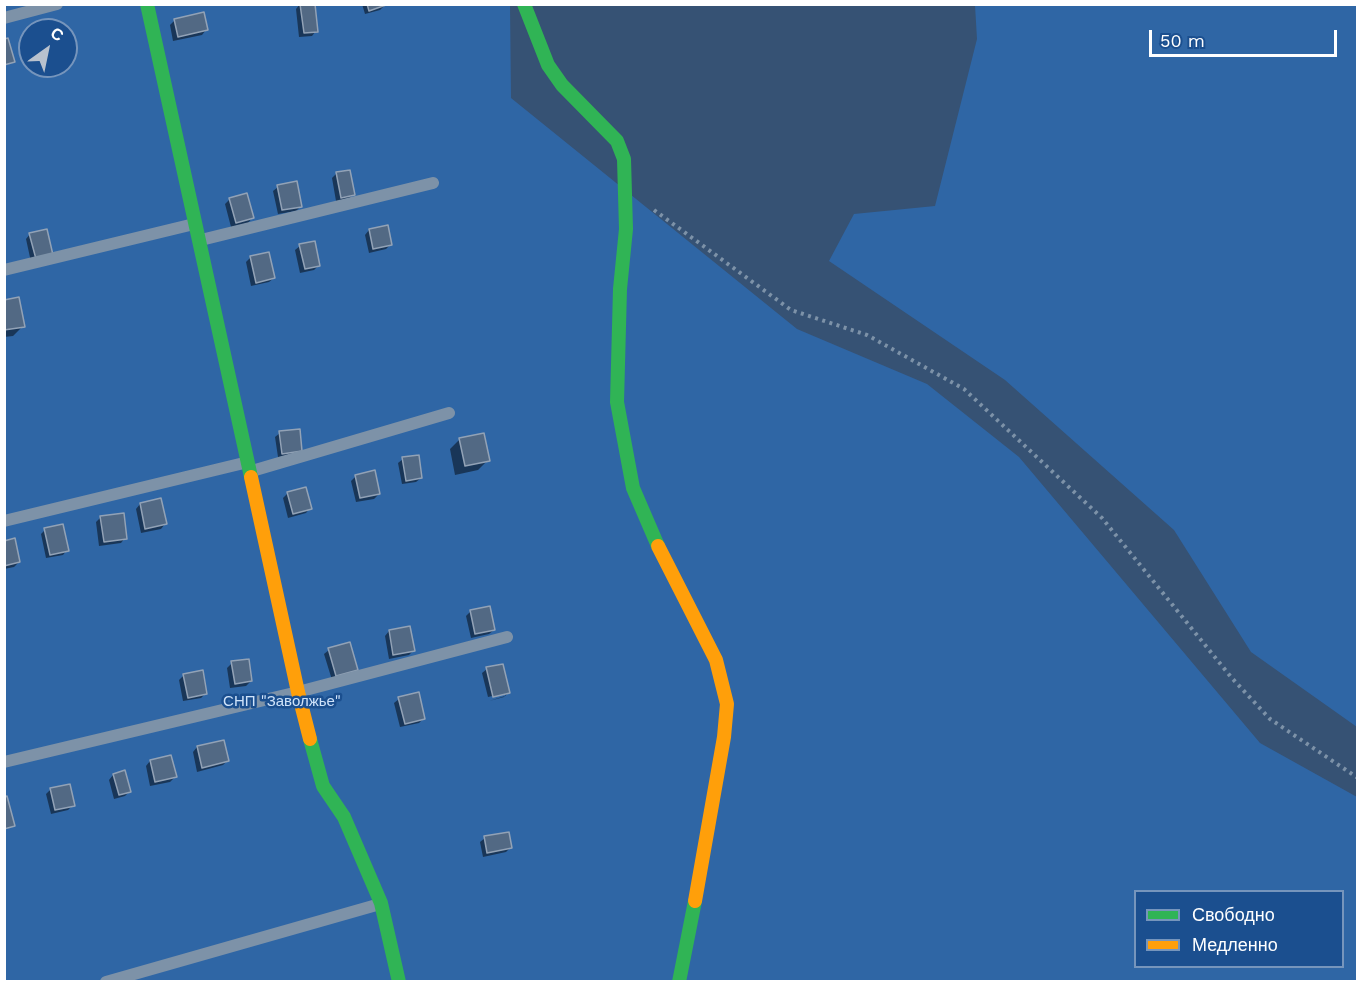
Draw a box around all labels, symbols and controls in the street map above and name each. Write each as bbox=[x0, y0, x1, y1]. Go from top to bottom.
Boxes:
north arrow bbox=[18, 18, 78, 78]
scale bar bbox=[1152, 18, 1340, 56]
text: С bbox=[47, 23, 67, 45]
text: 50 m bbox=[1160, 30, 1205, 51]
park label: СНП "Заволжье" bbox=[223, 693, 341, 711]
legend bbox=[1134, 890, 1344, 968]
text: Свободно bbox=[1192, 904, 1275, 925]
text: Медленно bbox=[1192, 934, 1278, 955]

